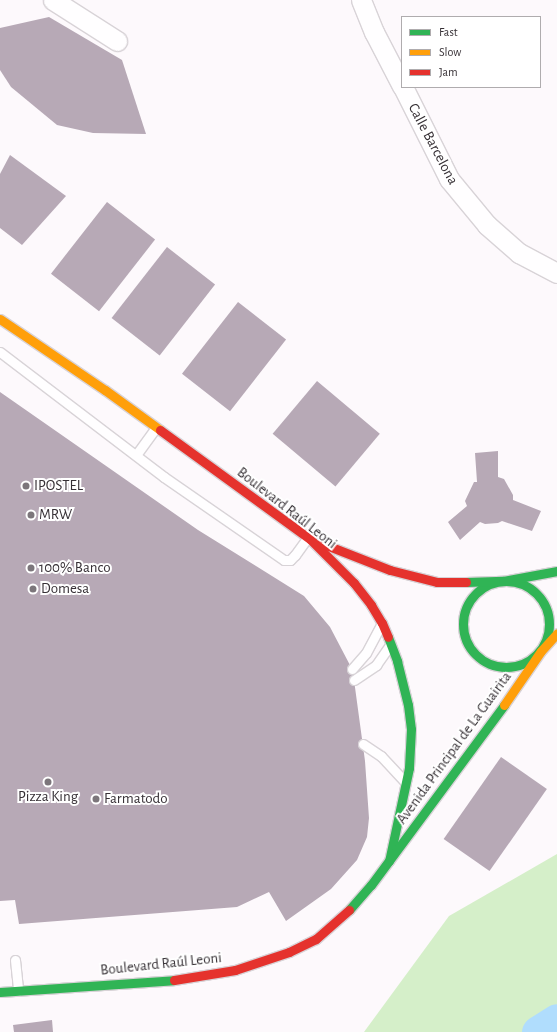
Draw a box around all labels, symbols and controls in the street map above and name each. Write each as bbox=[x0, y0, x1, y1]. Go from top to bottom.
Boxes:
legend bbox=[401, 16, 541, 88]
text: Fast bbox=[439, 26, 458, 38]
text: Slow bbox=[439, 46, 461, 58]
text: Jam bbox=[439, 66, 458, 78]
street label: Calle Barcelona bbox=[404, 100, 462, 188]
street label: Boulevard Raúl Leoni bbox=[233, 463, 341, 553]
place label: IPOSTEL bbox=[34, 477, 83, 495]
marker: IPOSTEL bbox=[21, 481, 31, 491]
place label: MRW bbox=[39, 506, 72, 524]
marker: MRW bbox=[26, 510, 36, 520]
place label: 100% Banco bbox=[39, 559, 111, 577]
marker: 100% Banco bbox=[26, 563, 36, 573]
place label: Domesa bbox=[41, 580, 89, 598]
marker: Domesa bbox=[28, 584, 38, 594]
street label: Avenida Principal de La Guairita bbox=[393, 668, 515, 828]
marker: Pizza King bbox=[43, 777, 53, 787]
place label: Pizza King bbox=[18, 788, 78, 806]
place label: Farmatodo bbox=[104, 790, 168, 808]
marker: Farmatodo bbox=[91, 794, 101, 804]
street label: Boulevard Raúl Leoni bbox=[99, 949, 223, 979]

